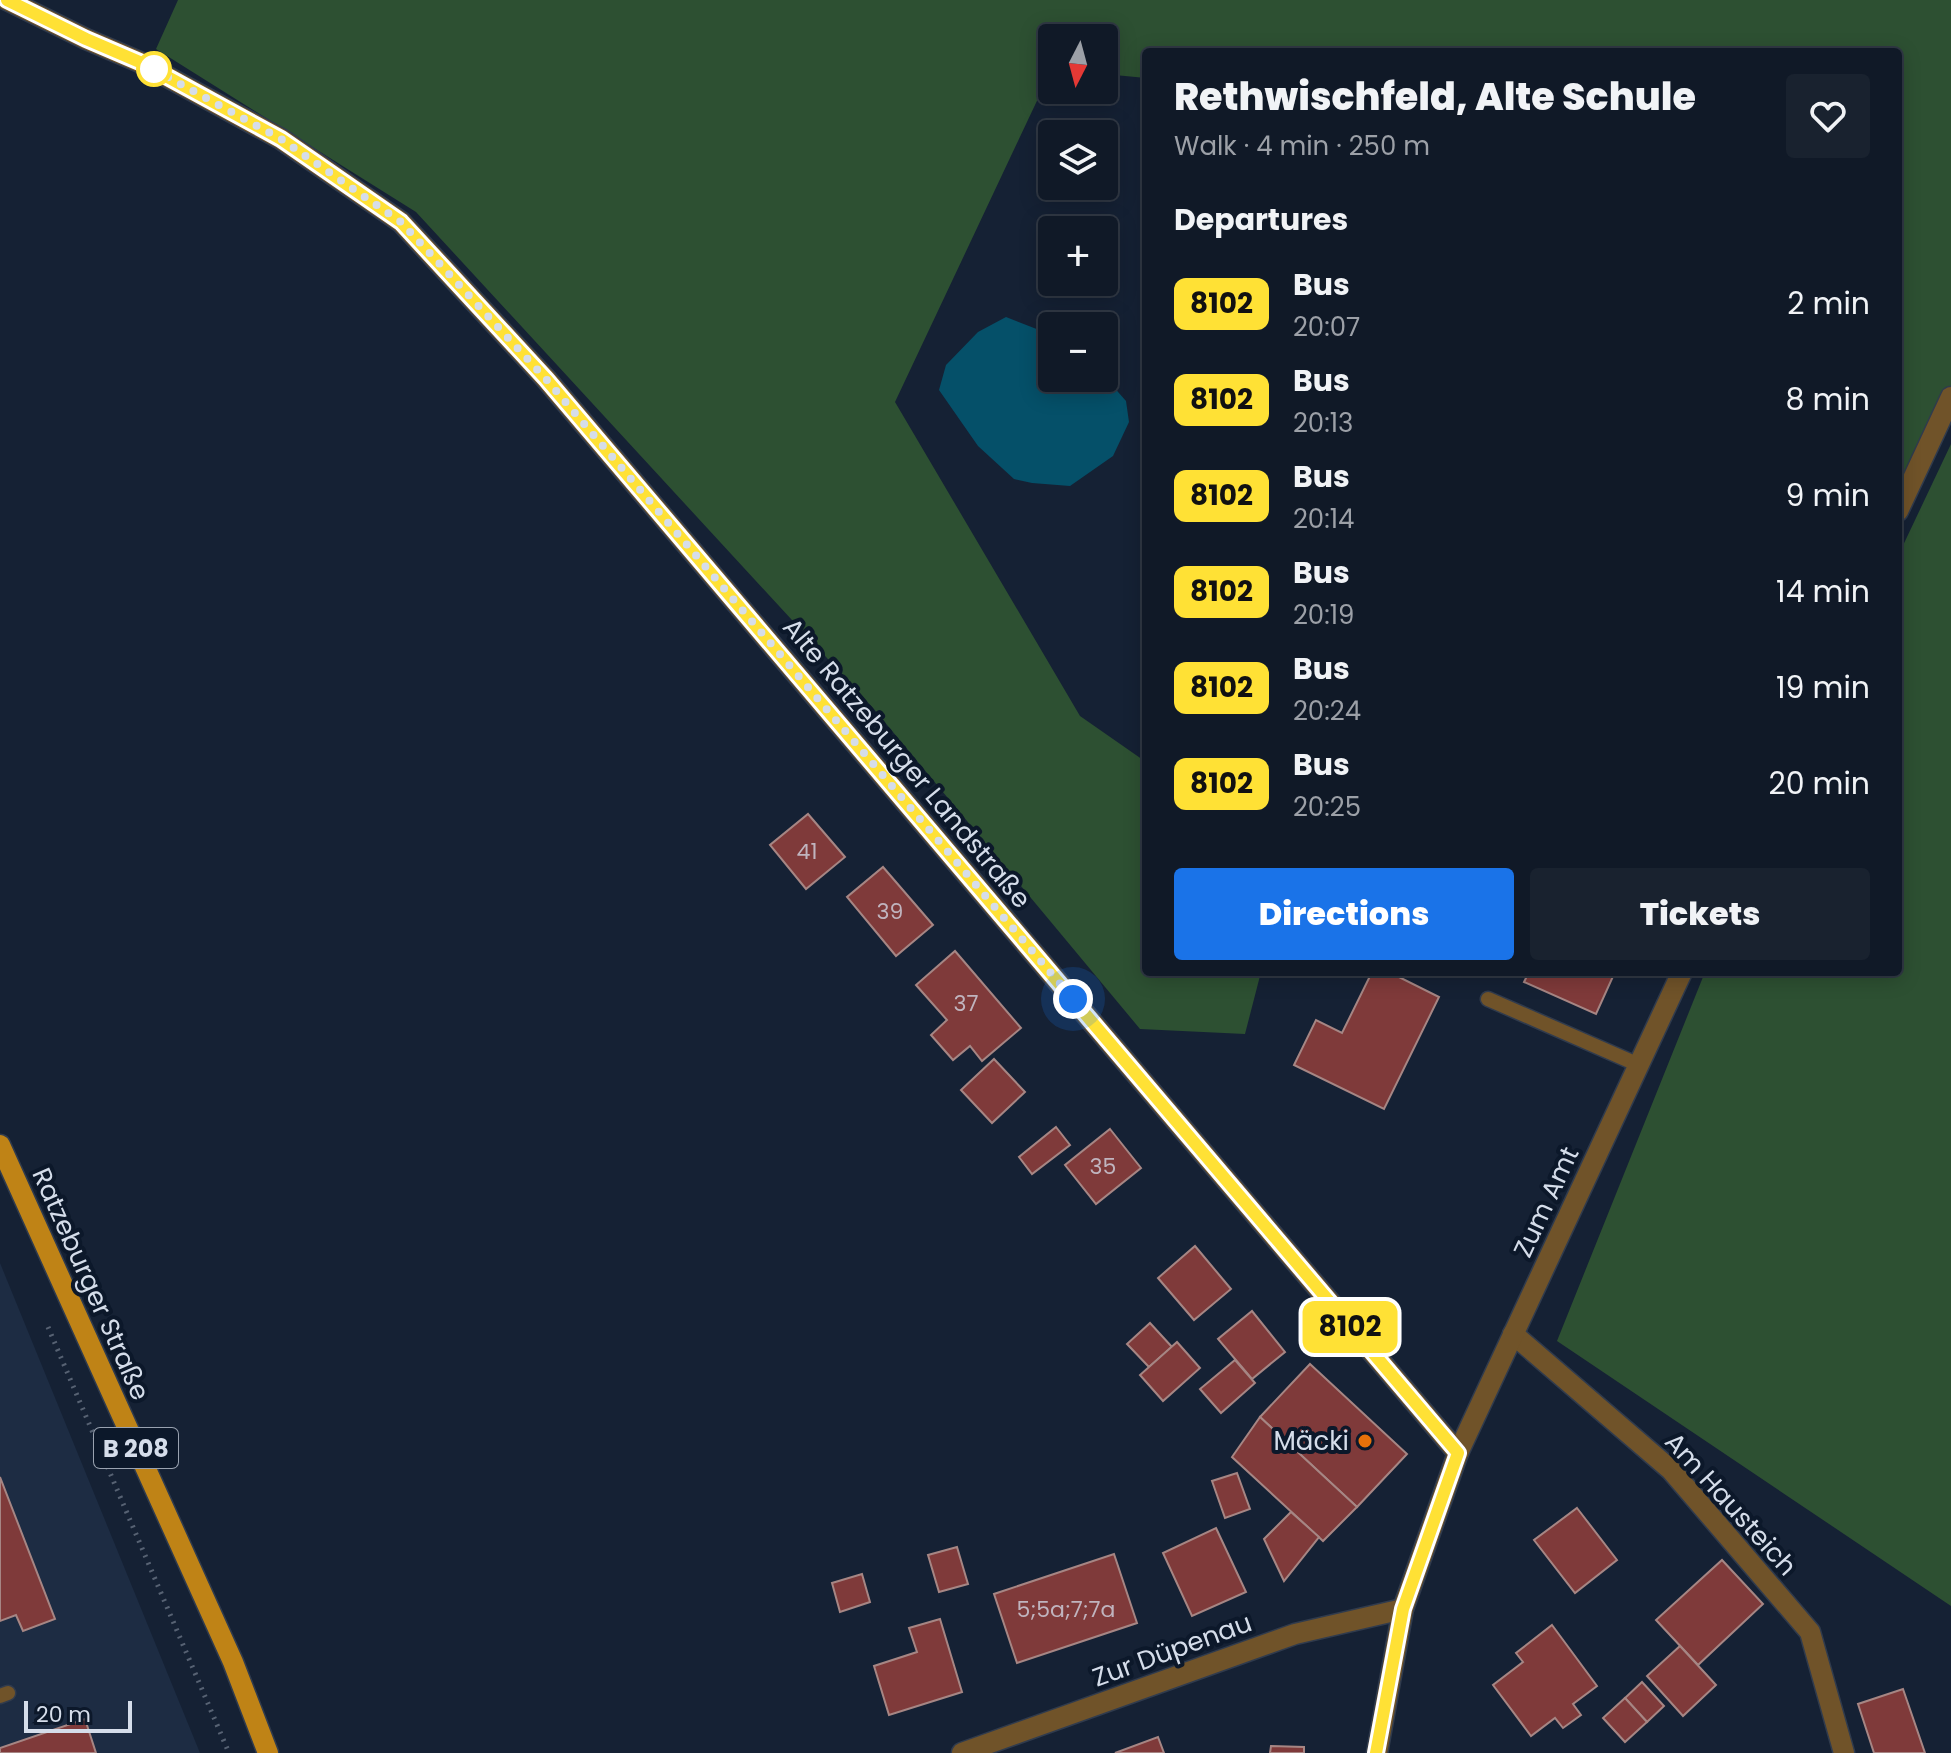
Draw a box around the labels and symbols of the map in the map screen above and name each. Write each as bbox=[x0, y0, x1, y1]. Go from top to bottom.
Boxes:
north arrow bbox=[1038, 24, 1118, 104]
unlabelled marker bbox=[137, 52, 171, 86]
street label: Alte Ratzeburger Landstraße bbox=[775, 610, 1039, 916]
house number: 41 bbox=[797, 836, 817, 867]
house number: 39 bbox=[877, 896, 903, 927]
your location bbox=[1053, 979, 1093, 1019]
house number: 37 bbox=[954, 988, 978, 1019]
street label: Zum Amt bbox=[1505, 1141, 1587, 1263]
house number: 35 bbox=[1090, 1151, 1116, 1182]
street label: Ratzeburger Straße bbox=[24, 1162, 158, 1406]
line badge: 8102 bbox=[1294, 1301, 1406, 1353]
place label: Mäcki bbox=[1273, 1423, 1349, 1459]
street label: Am Hausteich bbox=[1657, 1425, 1805, 1583]
road number: B 208 bbox=[94, 1428, 178, 1468]
marker: Mäcki bbox=[1356, 1432, 1374, 1450]
house number: 5;5a;7;7a bbox=[1017, 1594, 1115, 1625]
street label: Zur Düpenau bbox=[1087, 1605, 1257, 1695]
scale bar bbox=[24, 1697, 132, 1733]

